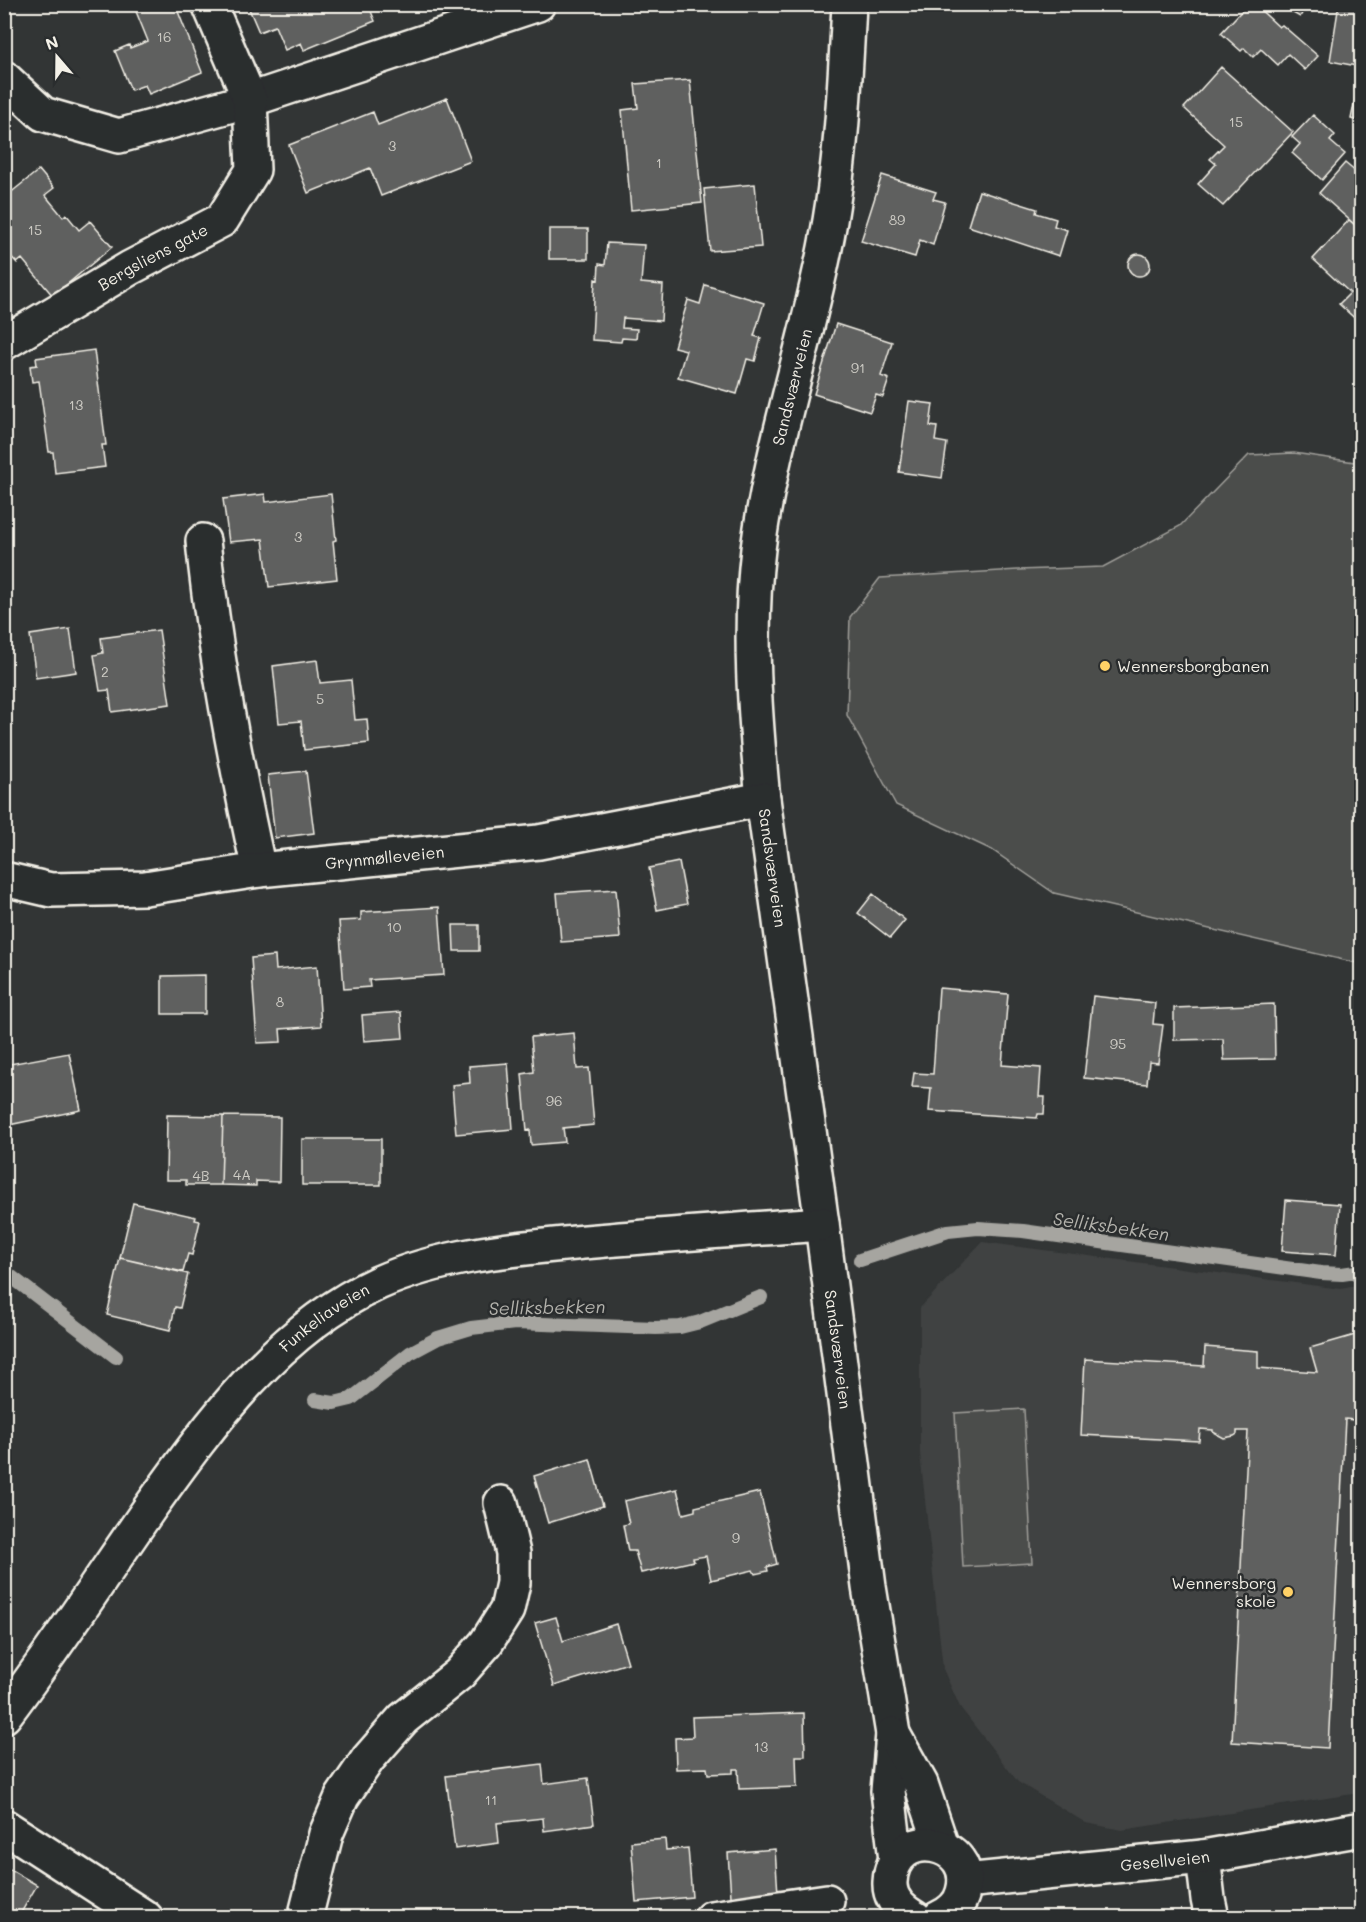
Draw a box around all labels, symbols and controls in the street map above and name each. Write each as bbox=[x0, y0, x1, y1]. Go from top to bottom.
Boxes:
north arrow bbox=[27, 27, 87, 87]
house number: 16 bbox=[157, 27, 171, 46]
text: N bbox=[42, 30, 61, 54]
house number: 15 bbox=[1229, 112, 1243, 131]
house number: 3 bbox=[388, 136, 396, 155]
house number: 1 bbox=[656, 153, 662, 172]
house number: 89 bbox=[889, 210, 905, 229]
street label: Bergsliens gate bbox=[94, 218, 211, 295]
house number: 15 bbox=[28, 220, 42, 239]
street label: Sandsværveien bbox=[767, 326, 816, 447]
house number: 91 bbox=[851, 358, 865, 377]
house number: 13 bbox=[69, 395, 83, 414]
house number: 3 bbox=[294, 527, 302, 546]
place label: Wennersborgbanen bbox=[1117, 655, 1269, 676]
marker: Wennersborgbanen bbox=[1098, 659, 1112, 673]
house number: 2 bbox=[101, 662, 109, 681]
house number: 5 bbox=[316, 689, 324, 708]
street label: Sandsværveien bbox=[754, 807, 792, 928]
street label: Grynmølleveien bbox=[324, 841, 445, 873]
house number: 10 bbox=[387, 917, 402, 936]
house number: 8 bbox=[276, 992, 284, 1011]
house number: 95 bbox=[1110, 1034, 1126, 1053]
house number: 96 bbox=[546, 1091, 562, 1110]
house number: 4A bbox=[233, 1165, 251, 1184]
house number: 4B bbox=[193, 1166, 209, 1185]
water label: Selliksbekken bbox=[1052, 1206, 1171, 1246]
street label: Funkeliaveien bbox=[274, 1278, 372, 1356]
street label: Sandsværveien bbox=[821, 1289, 857, 1410]
water label: Selliksbekken bbox=[488, 1294, 606, 1320]
house number: 9 bbox=[732, 1528, 740, 1547]
place label: Wennersborg skole bbox=[1172, 1572, 1276, 1611]
marker: Wennersborg skole bbox=[1281, 1585, 1295, 1599]
house number: 13 bbox=[754, 1737, 768, 1756]
house number: 11 bbox=[485, 1790, 497, 1809]
street label: Gesellveien bbox=[1119, 1845, 1211, 1875]

